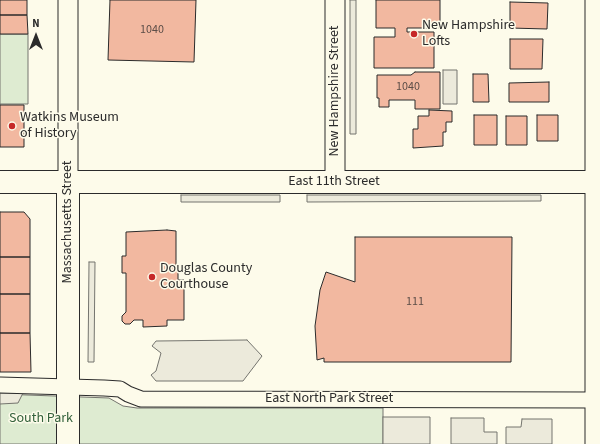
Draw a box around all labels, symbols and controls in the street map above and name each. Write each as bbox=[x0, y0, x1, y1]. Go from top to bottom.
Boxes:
north arrow bbox=[16, 16, 56, 56]
text: N bbox=[32, 16, 40, 31]
place label: New Hampshire Lofts bbox=[422, 18, 515, 50]
house number: 1040 bbox=[140, 23, 164, 37]
street label: New Hampshire Street bbox=[327, 26, 343, 156]
marker: New Hampshire Lofts bbox=[409, 29, 419, 39]
house number: 1040 bbox=[396, 80, 420, 94]
place label: Watkins Museum of History bbox=[20, 110, 119, 142]
marker: Watkins Museum of History bbox=[7, 121, 17, 131]
street label: Massachusetts Street bbox=[60, 160, 76, 284]
street label: East 11th Street bbox=[288, 174, 380, 190]
place label: Douglas County Courthouse bbox=[160, 261, 252, 294]
marker: Douglas County Courthouse bbox=[147, 272, 157, 282]
house number: 111 bbox=[406, 295, 424, 309]
street label: East North Park Street bbox=[265, 391, 393, 407]
park label: South Park bbox=[9, 411, 73, 427]

